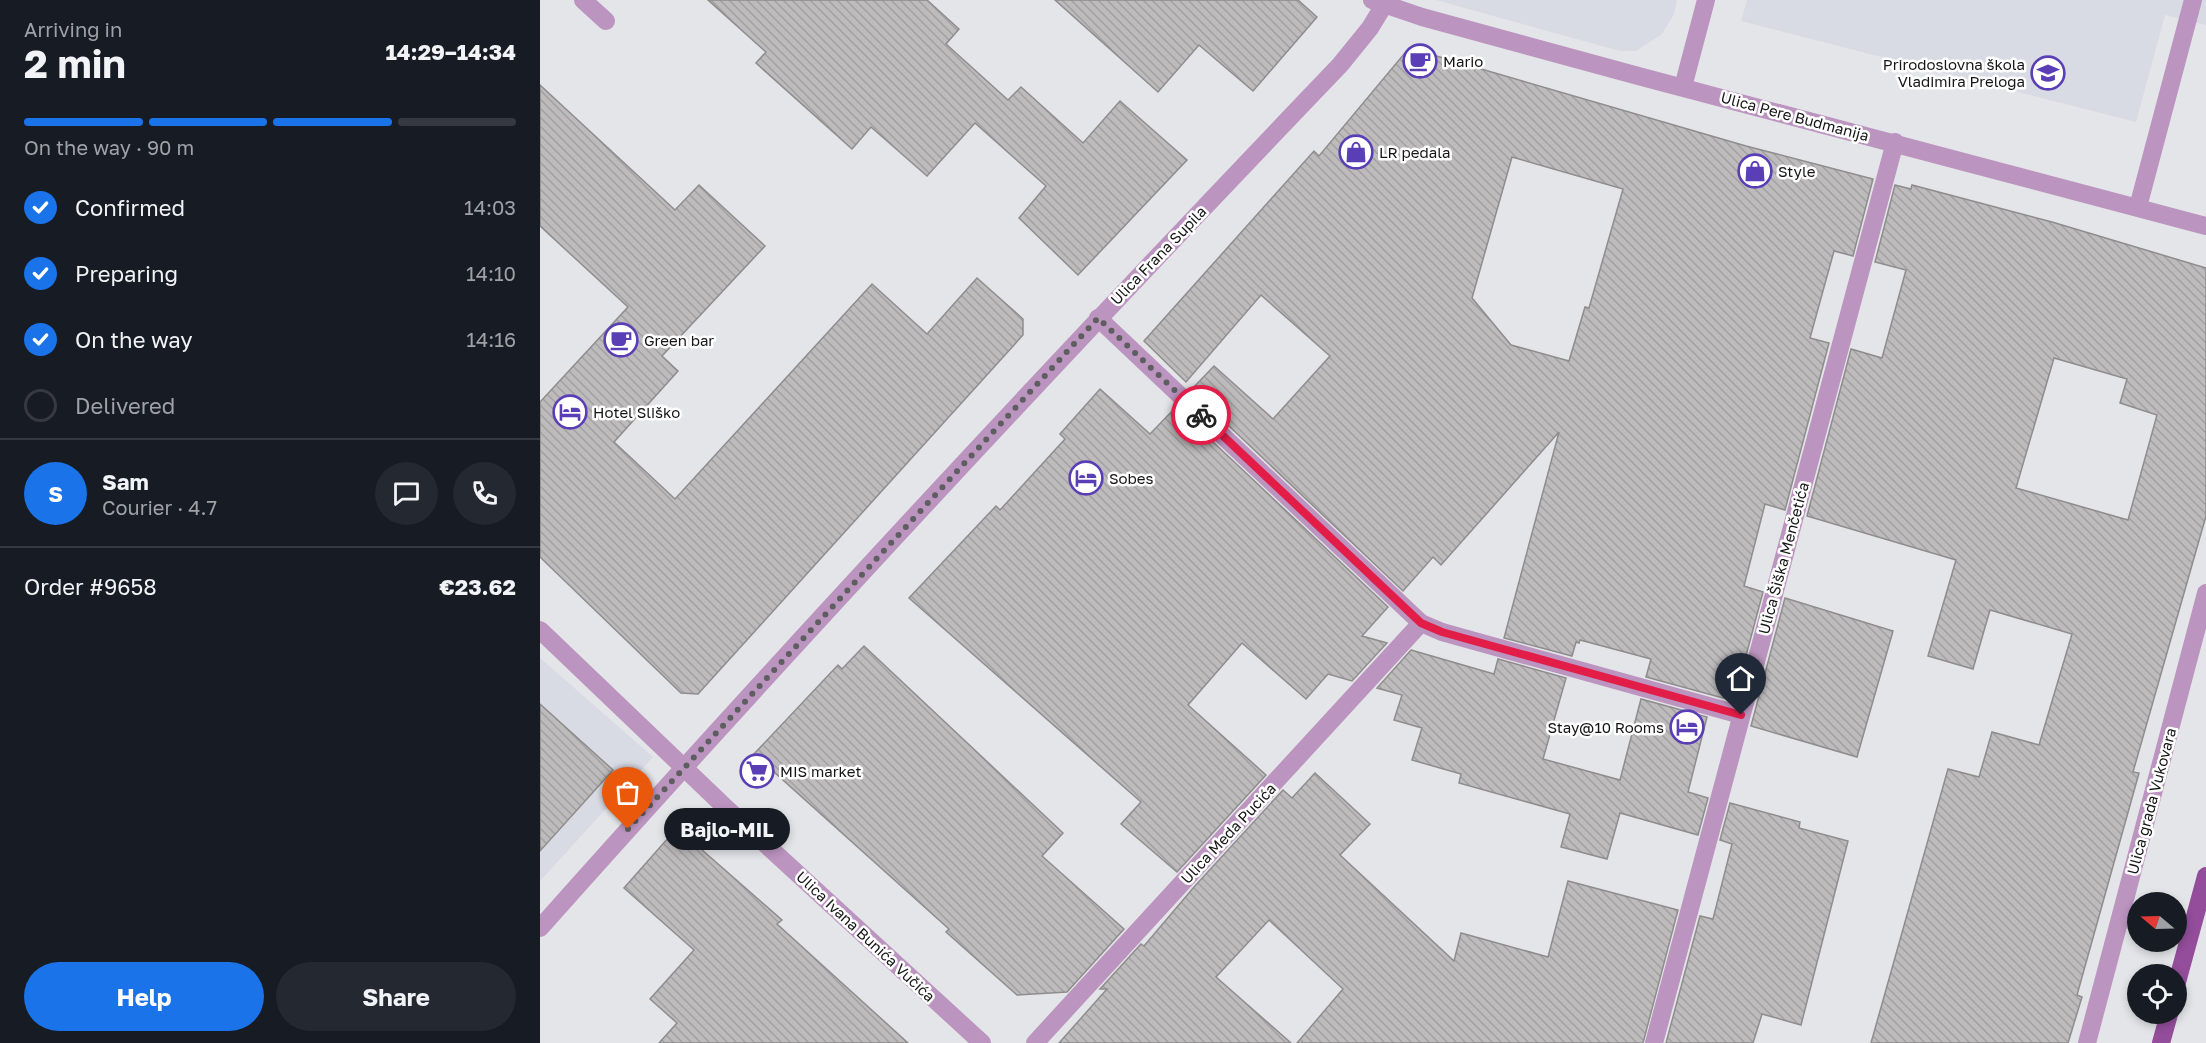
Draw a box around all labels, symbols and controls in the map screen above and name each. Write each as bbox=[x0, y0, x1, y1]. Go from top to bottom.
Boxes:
text: Arriving in bbox=[24, 17, 122, 41]
text: 14:29–14:34 bbox=[386, 38, 516, 65]
text: 2 min bbox=[24, 40, 126, 87]
cafe icon: Mario bbox=[1402, 43, 1438, 79]
place label: Mario bbox=[1443, 52, 1483, 70]
place label: Prirodoslovna škola Vladimira Preloga bbox=[1883, 55, 2025, 90]
school or university icon: Prirodoslovna škola Vladimira Preloga bbox=[2030, 55, 2066, 91]
street label: Ulica Pere Budmanija bbox=[1719, 88, 1871, 144]
shop icon: LR pedala bbox=[1338, 134, 1374, 170]
text: On the way · 90 m bbox=[24, 135, 194, 159]
place label: LR pedala bbox=[1379, 143, 1450, 161]
shop icon: Style bbox=[1737, 153, 1773, 189]
place label: Style bbox=[1778, 162, 1816, 180]
icon: check bbox=[24, 191, 57, 224]
text: Confirmed bbox=[75, 194, 185, 221]
text: 14:03 bbox=[464, 195, 516, 219]
street label: Ulica Frana Supila bbox=[1106, 202, 1210, 308]
icon: check bbox=[24, 257, 57, 290]
text: Preparing bbox=[75, 260, 178, 287]
text: 14:10 bbox=[466, 261, 516, 285]
cafe icon: Green bar bbox=[603, 322, 639, 358]
icon: check bbox=[24, 323, 57, 356]
text: On the way bbox=[75, 326, 193, 353]
text: 14:16 bbox=[466, 327, 516, 351]
place label: Green bar bbox=[644, 331, 714, 349]
courier bbox=[1171, 385, 1231, 445]
text: Delivered bbox=[75, 392, 175, 419]
hotel icon: Hotel Sliško bbox=[552, 394, 588, 430]
icon: bike bbox=[1185, 399, 1218, 432]
place label: Hotel Sliško bbox=[593, 403, 680, 421]
hotel icon: Sobes bbox=[1068, 460, 1104, 496]
button: chat bbox=[375, 462, 438, 525]
button: phone bbox=[453, 462, 516, 525]
text: Sam bbox=[102, 468, 149, 495]
place label: Sobes bbox=[1109, 469, 1154, 487]
text: S bbox=[48, 480, 63, 507]
street label: Ulica Šiška Menčetića bbox=[1754, 480, 1812, 636]
text: Courier · 4.7 bbox=[102, 495, 217, 519]
text: Order #9658 bbox=[24, 573, 157, 600]
text: €23.62 bbox=[439, 573, 516, 600]
pin bbox=[1715, 653, 1766, 715]
icon: home bbox=[1724, 662, 1757, 695]
hotel icon: Stay@10 Rooms bbox=[1669, 709, 1705, 745]
place label: Stay@10 Rooms bbox=[1548, 718, 1664, 736]
street label: Ulica grada Vukovara bbox=[2123, 726, 2179, 876]
supermarket icon: MIS market bbox=[739, 753, 775, 789]
place label: MIS market bbox=[780, 762, 861, 780]
pin bbox=[602, 767, 653, 829]
icon: bag bbox=[611, 776, 644, 809]
street label: Ulica Meda Pucića bbox=[1177, 779, 1279, 887]
callout: Bajlo-MIL bbox=[664, 808, 790, 850]
text: Bajlo-MIL bbox=[680, 817, 774, 841]
street label: Ulica Ivana Bunića Vučića bbox=[793, 867, 939, 1005]
north arrow bbox=[2127, 892, 2187, 952]
map controls bbox=[2127, 892, 2187, 1024]
button: Help bbox=[24, 962, 264, 1031]
button: Share bbox=[276, 962, 516, 1031]
button: locate bbox=[2127, 964, 2187, 1024]

